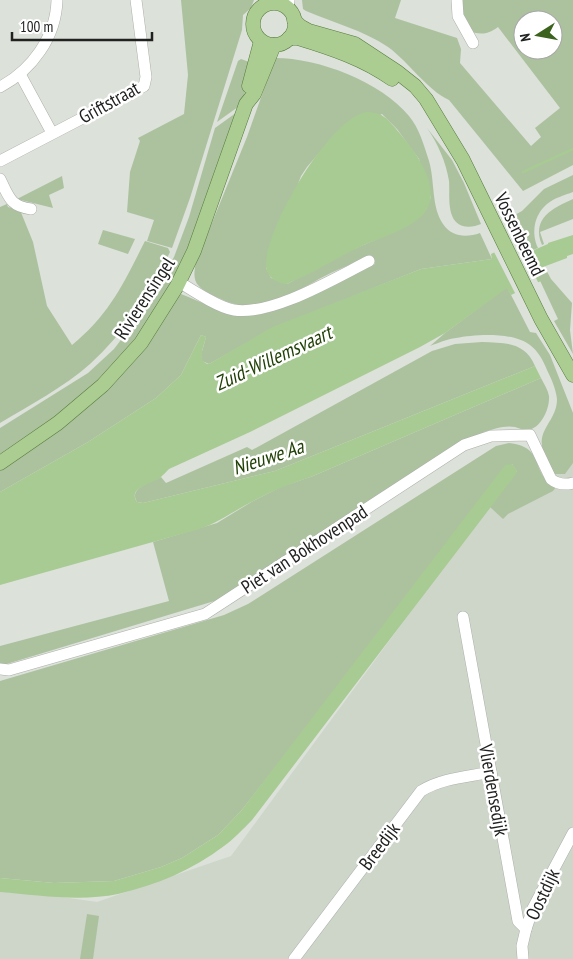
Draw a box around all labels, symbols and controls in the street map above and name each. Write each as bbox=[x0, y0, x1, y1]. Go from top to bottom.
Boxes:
scale bar bbox=[12, 10, 152, 42]
north arrow bbox=[513, 10, 563, 60]
text: 100 m bbox=[20, 17, 53, 36]
text: N bbox=[516, 32, 535, 43]
street label: Griftstraat bbox=[74, 75, 144, 128]
street label: Vossenbeemd bbox=[489, 188, 550, 279]
street label: Rivierensingel bbox=[109, 252, 180, 344]
water label: Zuid-Willemsvaart bbox=[210, 318, 338, 396]
water label: Nieuwe Aa bbox=[229, 433, 308, 481]
street label: Piet van Bokhovenpad bbox=[236, 499, 372, 599]
street label: Vlierdensedijk bbox=[474, 741, 514, 838]
street label: Breedijk bbox=[353, 817, 405, 875]
street label: Oostdijk bbox=[520, 864, 565, 924]

